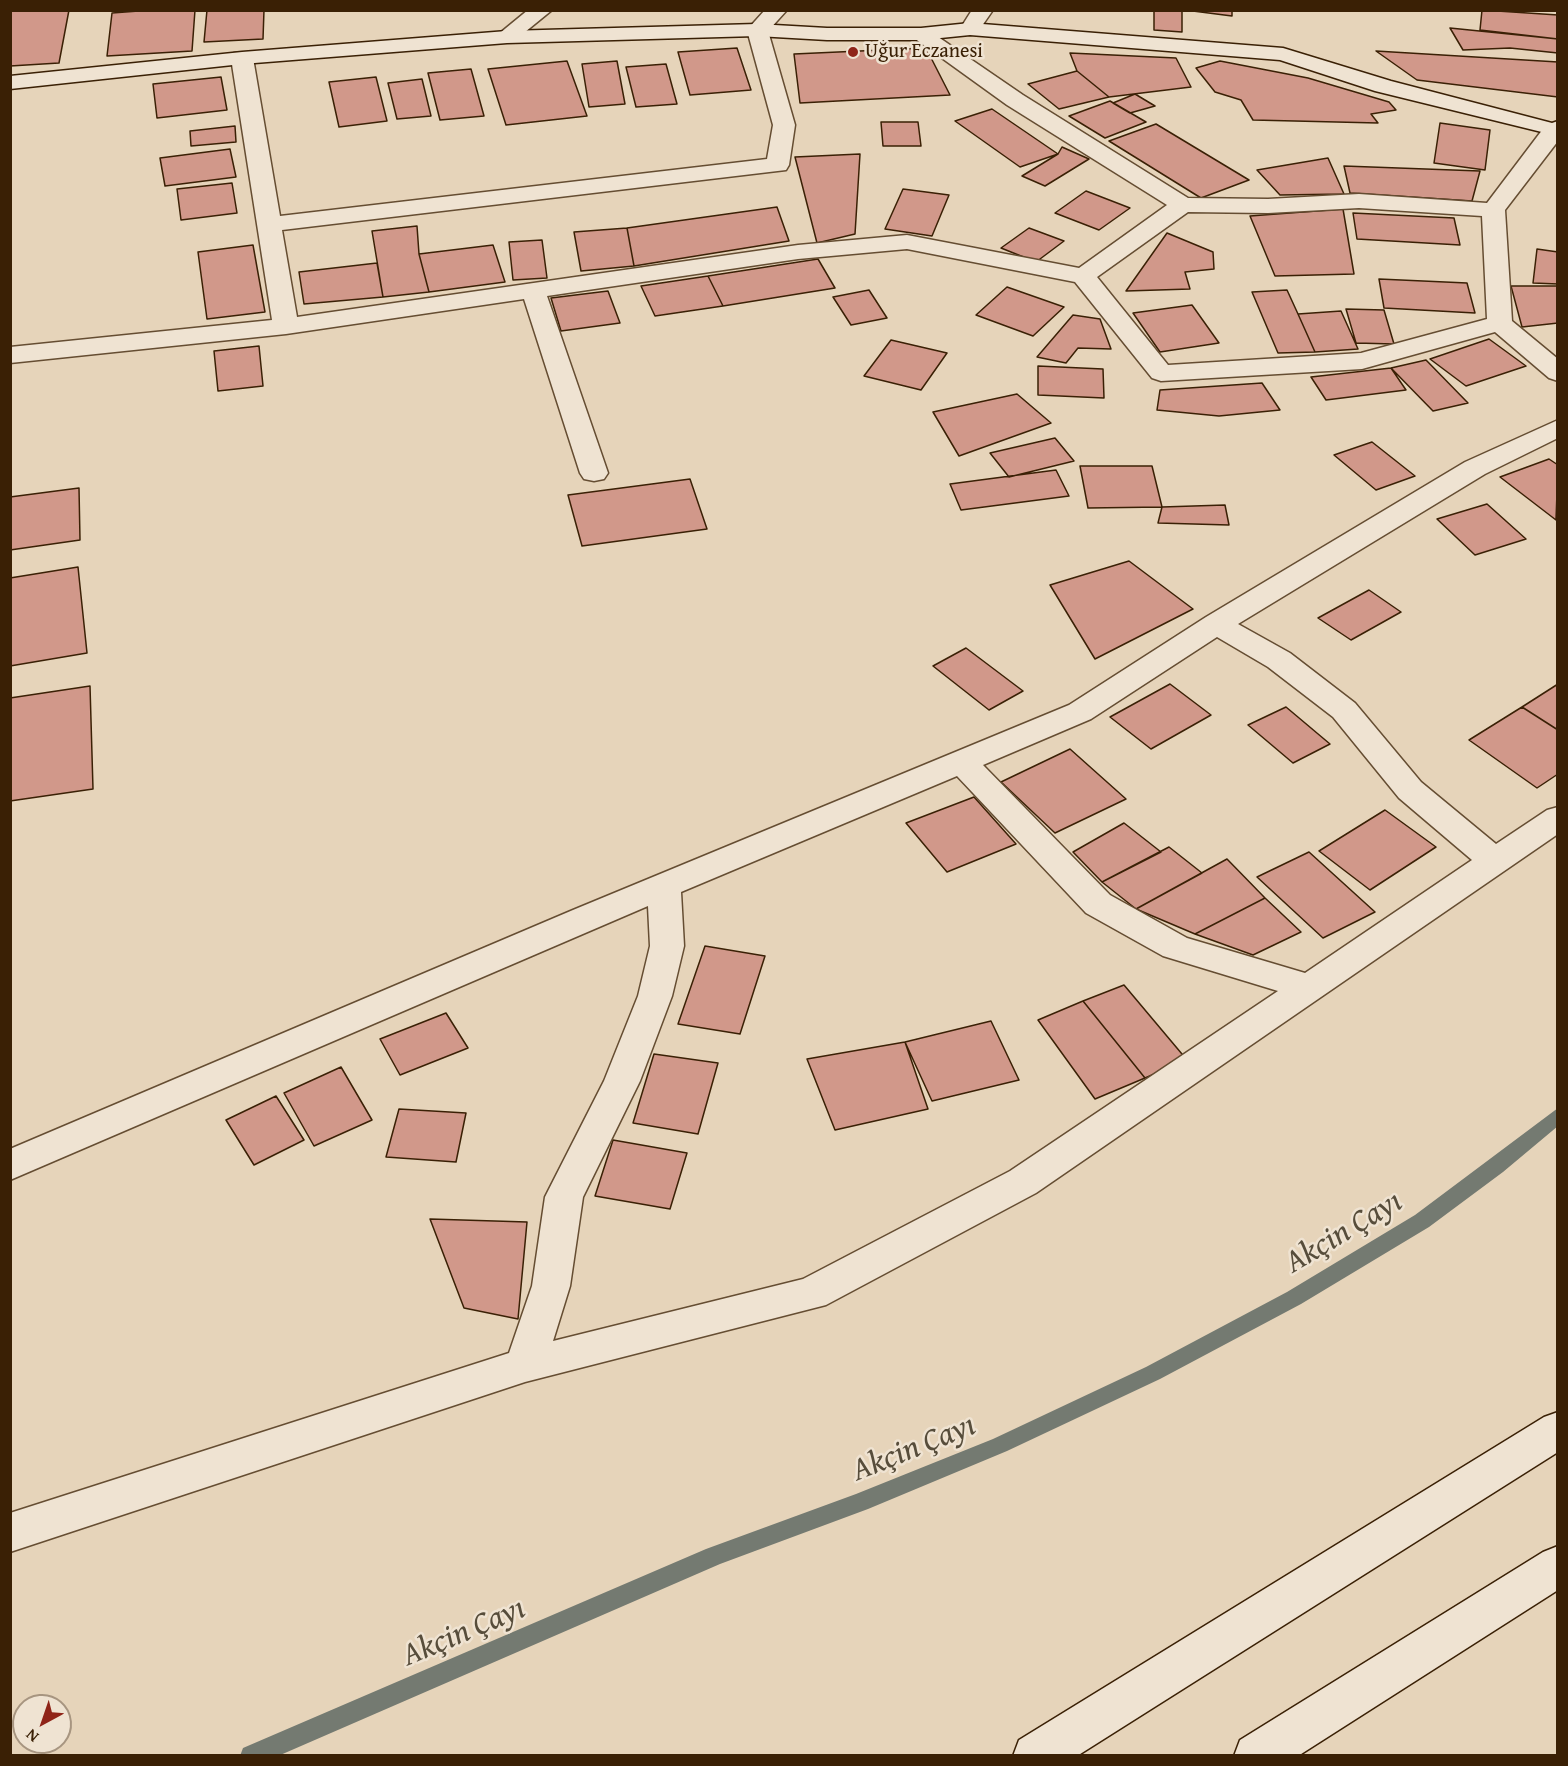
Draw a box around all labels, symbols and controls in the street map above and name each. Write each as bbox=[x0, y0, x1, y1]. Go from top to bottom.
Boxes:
place label: Uğur Eczanesi bbox=[865, 40, 983, 64]
marker: Uğur Eczanesi bbox=[846, 45, 860, 59]
water label: Akçin Çayı bbox=[1278, 1183, 1410, 1283]
water label: Akçin Çayı bbox=[847, 1407, 981, 1491]
water label: Akçin Çayı bbox=[397, 1590, 531, 1676]
north arrow bbox=[12, 1694, 72, 1754]
text: N bbox=[20, 1724, 44, 1749]

